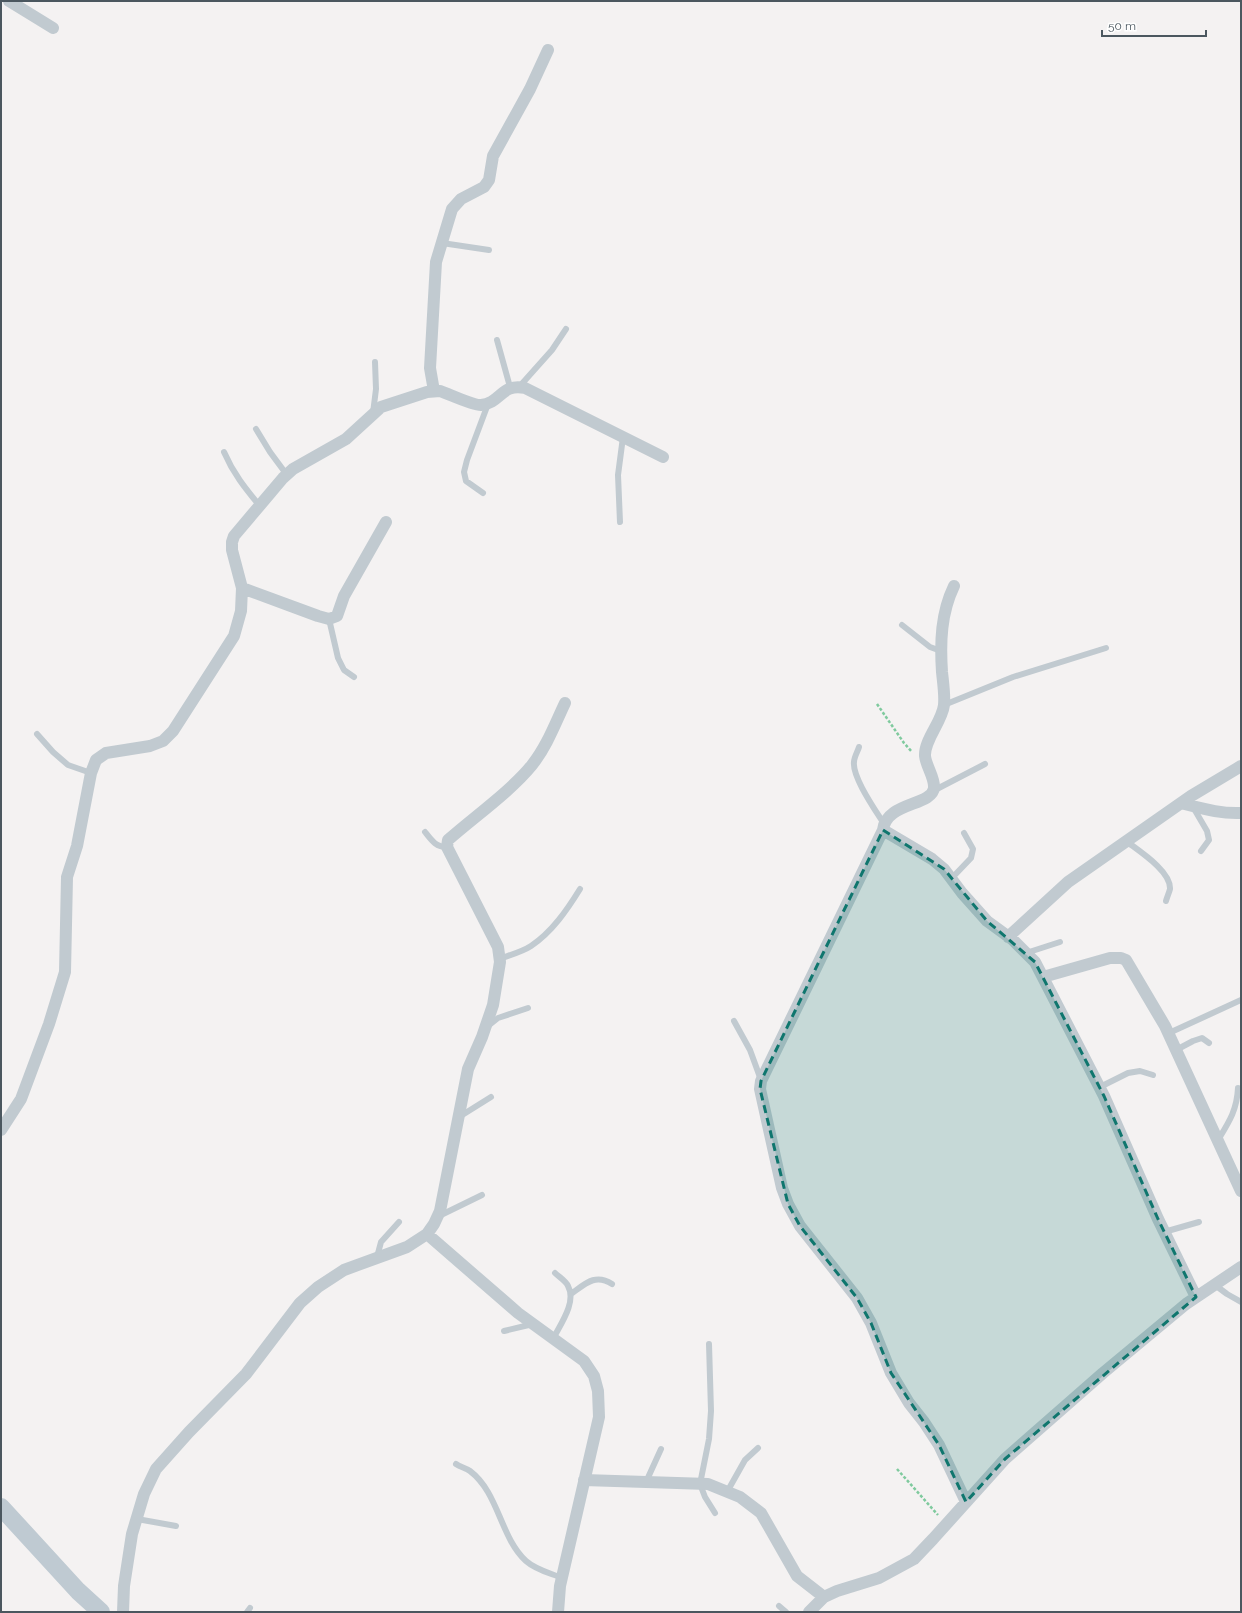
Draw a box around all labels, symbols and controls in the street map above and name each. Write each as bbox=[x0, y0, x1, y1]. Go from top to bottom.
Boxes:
scale bar bbox=[1102, 12, 1206, 38]
text: 50 m bbox=[1108, 19, 1136, 33]

